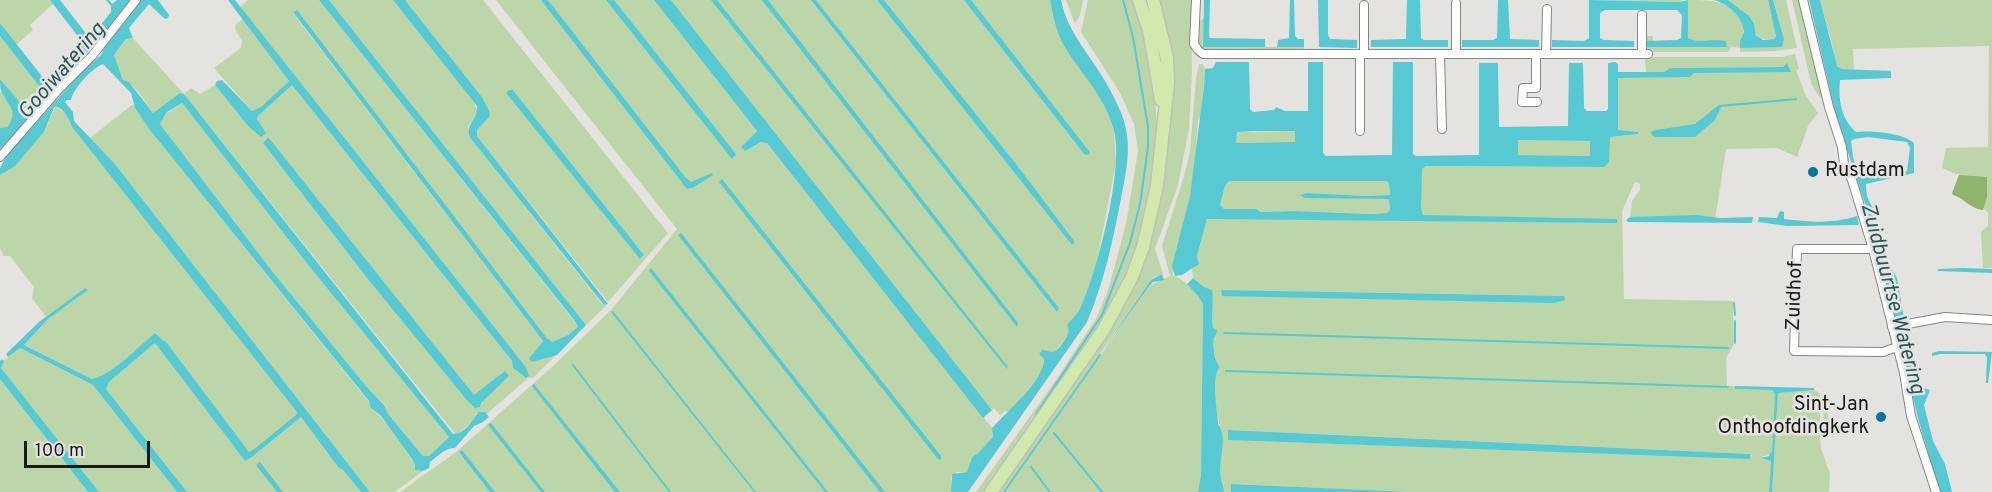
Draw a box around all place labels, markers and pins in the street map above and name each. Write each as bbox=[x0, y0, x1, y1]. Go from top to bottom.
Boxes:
place label: Rustdam bbox=[1825, 160, 1905, 184]
marker: Rustdam bbox=[1806, 165, 1820, 179]
place label: Sint-Jan Onthoofdingkerk bbox=[1718, 394, 1869, 441]
marker: Sint-Jan Onthoofdingkerk bbox=[1874, 410, 1888, 424]

